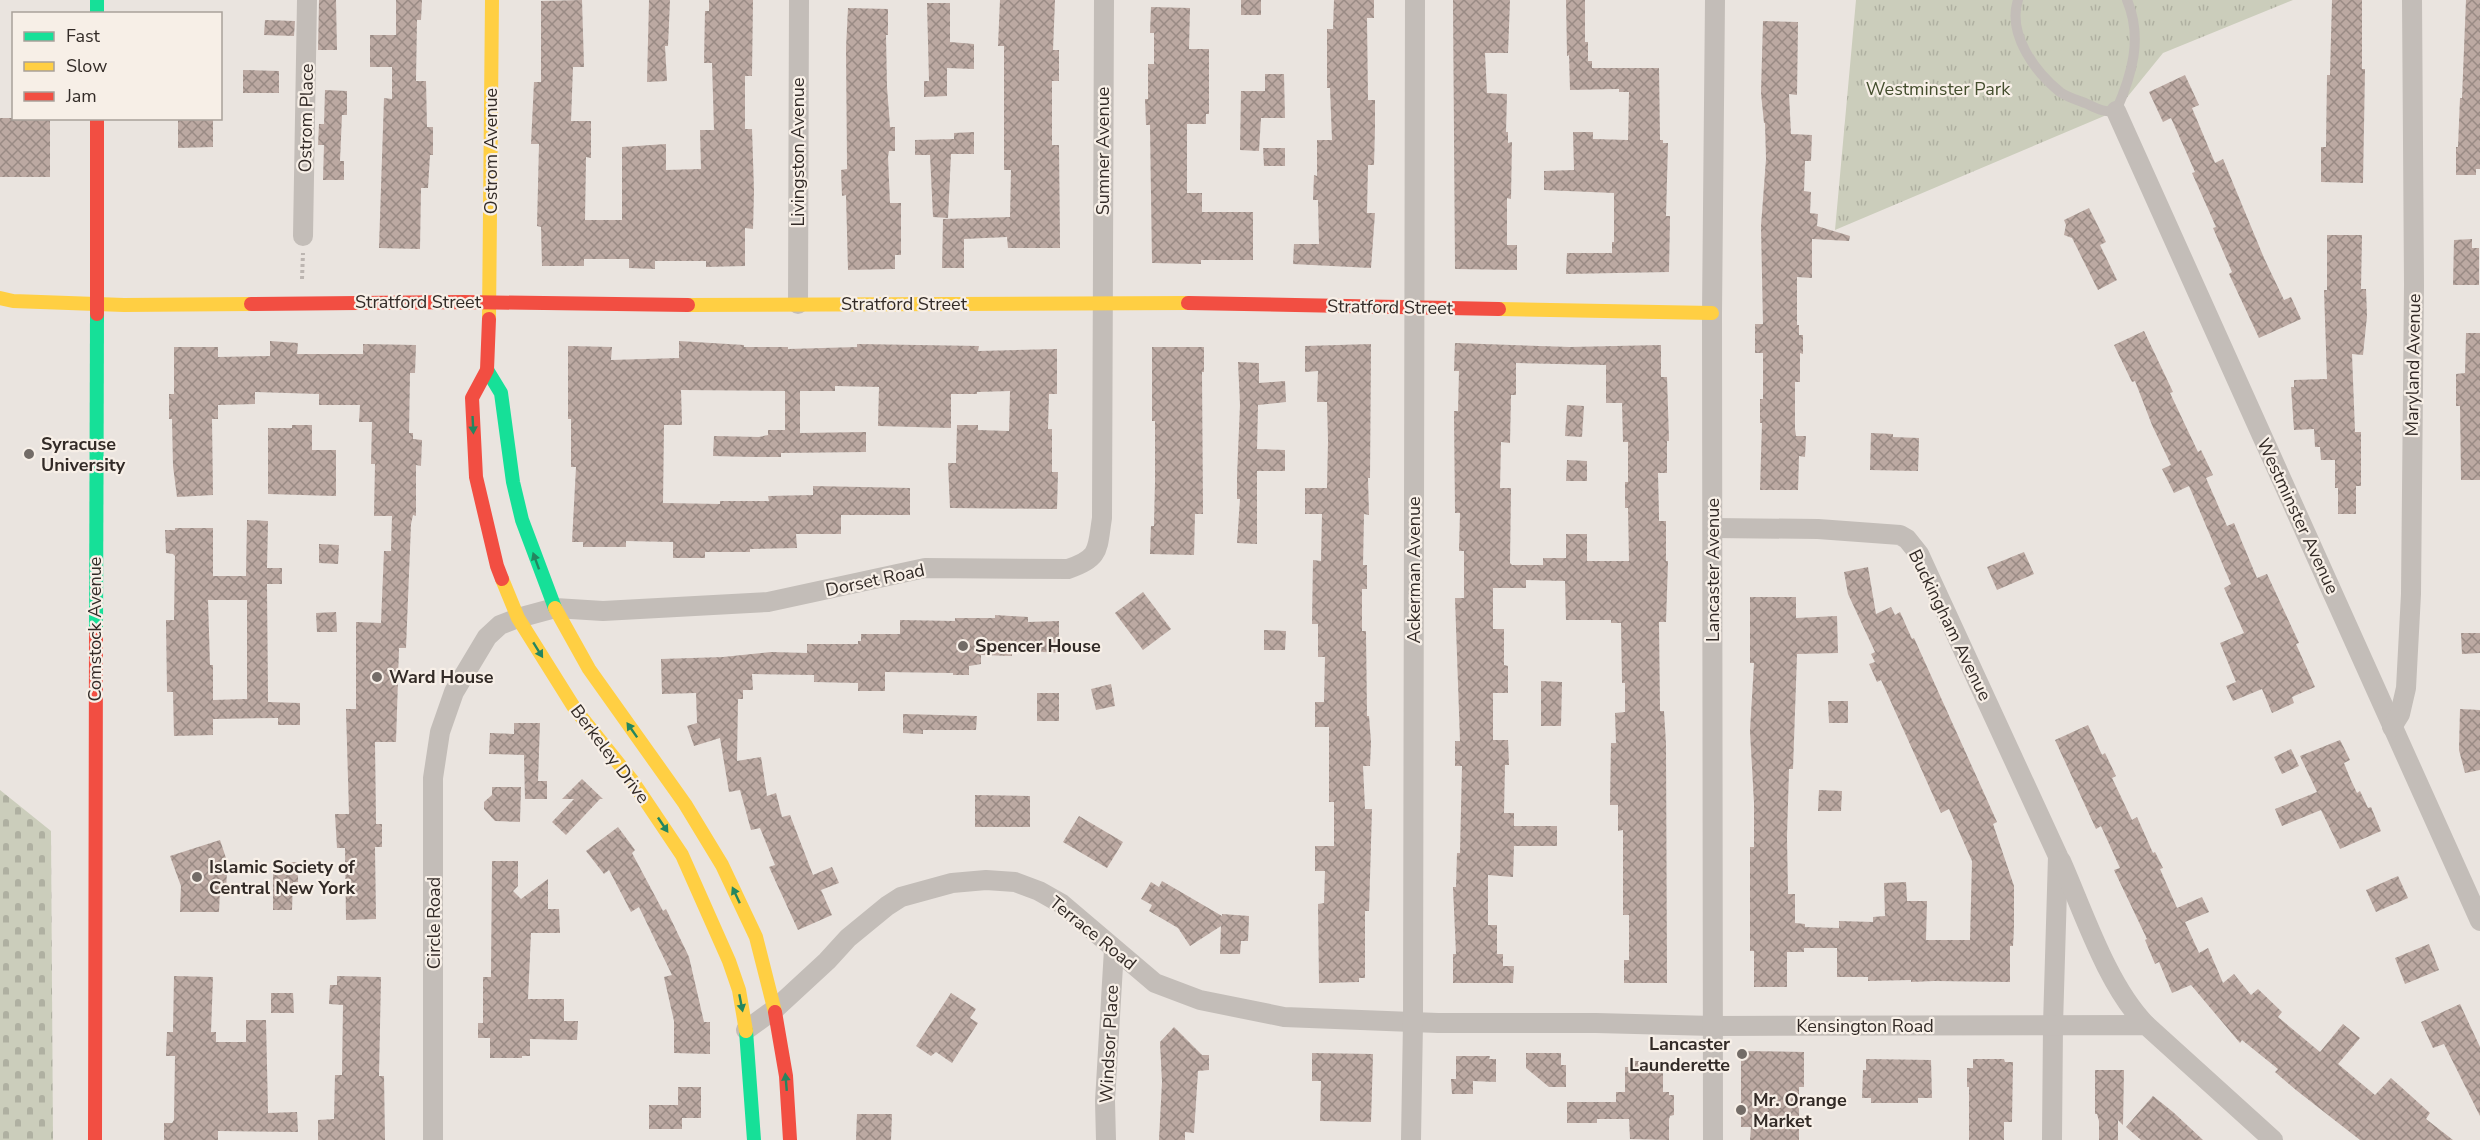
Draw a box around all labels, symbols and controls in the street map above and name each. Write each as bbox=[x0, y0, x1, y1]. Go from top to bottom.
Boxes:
legend bbox=[12, 12, 222, 120]
text: Fast bbox=[66, 24, 101, 48]
text: Slow bbox=[66, 54, 107, 78]
street label: Ostrom Place bbox=[293, 63, 319, 173]
street label: Livingston Avenue bbox=[786, 77, 810, 227]
park label: Westminster Park bbox=[1866, 77, 2011, 101]
text: Jam bbox=[65, 84, 97, 108]
street label: Sumner Avenue bbox=[1091, 87, 1115, 215]
street label: Ostrom Avenue bbox=[479, 88, 503, 214]
street label: Stratford Street bbox=[355, 290, 482, 314]
street label: Stratford Street bbox=[841, 292, 968, 316]
street label: Maryland Avenue bbox=[2400, 293, 2426, 437]
street label: Stratford Street bbox=[1327, 294, 1454, 320]
one-way arrow bbox=[469, 415, 478, 434]
place label: Syracuse University bbox=[41, 432, 126, 477]
street label: Westminster Avenue bbox=[2251, 434, 2345, 598]
marker: Syracuse University bbox=[22, 447, 36, 461]
street label: Ackerman Avenue bbox=[1402, 496, 1426, 644]
street label: Lancaster Avenue bbox=[1701, 498, 1725, 642]
street label: Buckingham Avenue bbox=[1903, 545, 1997, 705]
one-way arrow bbox=[531, 552, 541, 570]
street label: Comstock Avenue bbox=[83, 557, 107, 701]
street label: Dorset Road bbox=[823, 558, 927, 602]
place label: Spencer House bbox=[975, 634, 1101, 658]
marker: Spencer House bbox=[956, 639, 970, 653]
one-way arrow bbox=[532, 642, 543, 658]
place label: Ward House bbox=[389, 665, 494, 689]
marker: Ward House bbox=[370, 670, 384, 684]
street label: Berkeley Drive bbox=[565, 700, 655, 808]
one-way arrow bbox=[627, 722, 638, 738]
one-way arrow bbox=[657, 817, 669, 833]
place label: Islamic Society of Central New York bbox=[209, 855, 356, 900]
marker: Islamic Society of Central New York bbox=[190, 870, 204, 884]
street label: Circle Road bbox=[422, 877, 446, 969]
one-way arrow bbox=[732, 886, 741, 903]
street label: Terrace Road bbox=[1044, 890, 1142, 976]
street label: Windsor Place bbox=[1094, 984, 1124, 1104]
one-way arrow bbox=[737, 994, 746, 1013]
street label: Kensington Road bbox=[1796, 1014, 1934, 1038]
place label: Lancaster Launderette bbox=[1629, 1032, 1730, 1077]
marker: Lancaster Launderette bbox=[1735, 1047, 1749, 1061]
one-way arrow bbox=[782, 1072, 791, 1091]
place label: Mr. Orange Market bbox=[1753, 1088, 1847, 1133]
marker: Mr. Orange Market bbox=[1734, 1103, 1748, 1117]

